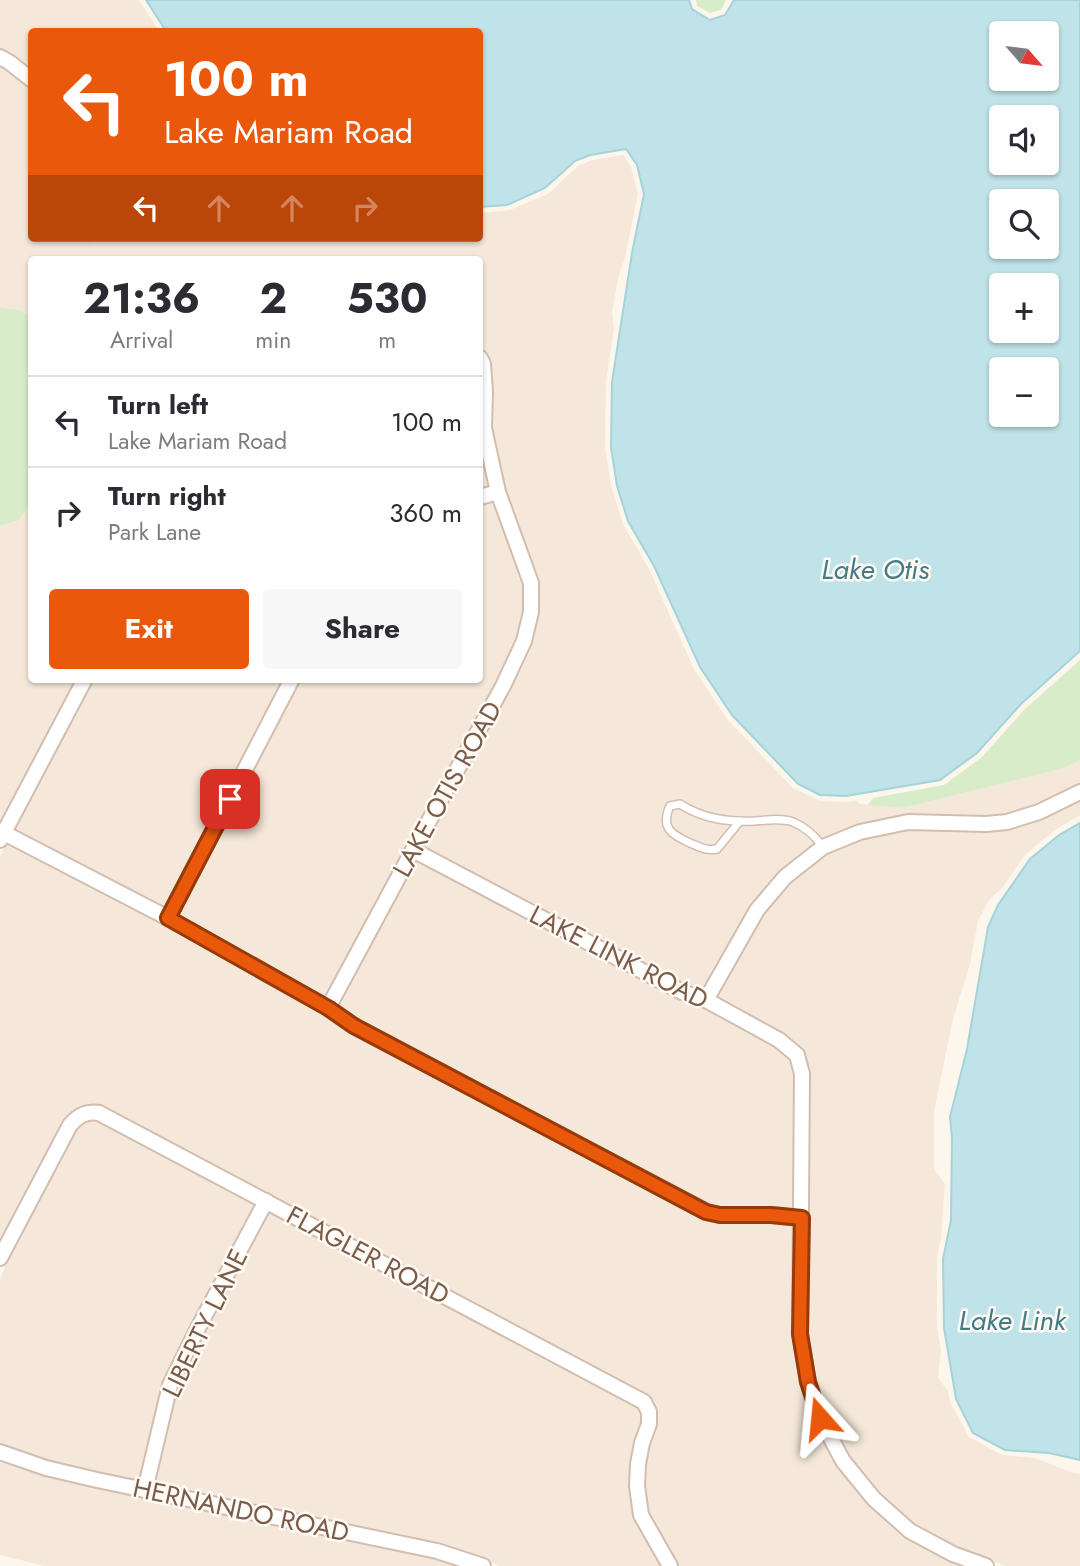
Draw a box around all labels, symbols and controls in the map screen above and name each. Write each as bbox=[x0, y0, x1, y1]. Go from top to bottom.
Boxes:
north arrow bbox=[989, 21, 1059, 91]
map controls bbox=[989, 21, 1059, 427]
text: 100 m bbox=[164, 44, 309, 114]
icon: left bbox=[49, 56, 140, 147]
button: sound bbox=[989, 105, 1059, 175]
text: Lake Mariam Road bbox=[164, 109, 413, 155]
icon: left bbox=[127, 189, 165, 227]
icon: ahead bbox=[200, 189, 238, 227]
icon: ahead bbox=[273, 189, 311, 227]
icon: right bbox=[346, 189, 384, 227]
button: search bbox=[989, 189, 1059, 259]
text: 21:36 bbox=[83, 268, 200, 329]
text: 2 bbox=[260, 268, 287, 329]
text: 530 bbox=[347, 268, 428, 329]
button: + bbox=[989, 273, 1059, 343]
text: Arrival bbox=[110, 323, 173, 357]
text: min bbox=[255, 323, 291, 357]
text: m bbox=[378, 323, 396, 357]
button: − bbox=[989, 357, 1059, 427]
text: Turn left bbox=[108, 386, 208, 424]
icon: left bbox=[49, 403, 87, 441]
text: 100 m bbox=[391, 403, 462, 441]
text: Lake Mariam Road bbox=[108, 424, 287, 458]
text: Turn right bbox=[108, 477, 226, 515]
icon: right bbox=[49, 494, 87, 532]
text: 360 m bbox=[389, 494, 462, 532]
text: Park Lane bbox=[108, 515, 201, 549]
water label: Lake Otis bbox=[821, 549, 930, 590]
button: Exit bbox=[49, 589, 249, 669]
button: Share bbox=[263, 589, 462, 669]
street label: LAKE OTIS ROAD bbox=[383, 694, 511, 884]
pin bbox=[200, 769, 260, 829]
icon: arrive bbox=[211, 780, 249, 818]
street label: LAKE LINK ROAD bbox=[523, 896, 715, 1018]
street label: FLAGLER ROAD bbox=[280, 1196, 456, 1314]
street label: LIBERTY LANE bbox=[153, 1242, 257, 1404]
water label: Lake Link bbox=[958, 1300, 1067, 1341]
position arrow bbox=[783, 1381, 857, 1455]
street label: HERNANDO ROAD bbox=[129, 1469, 353, 1551]

